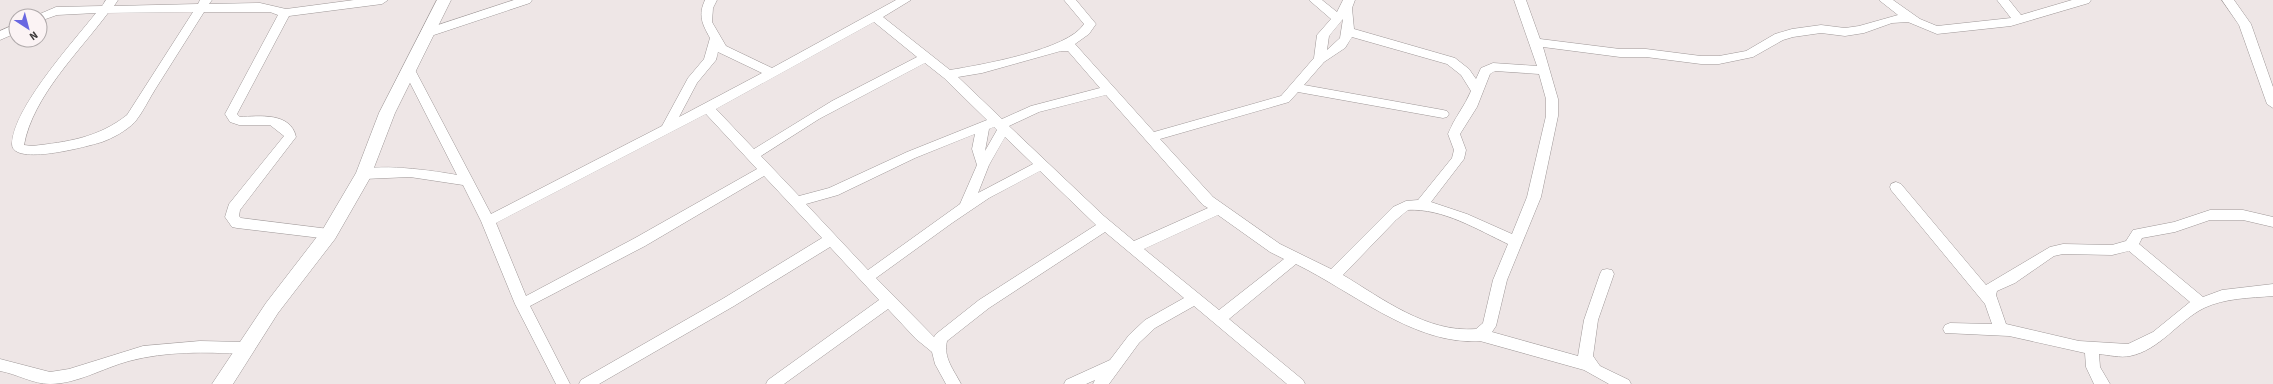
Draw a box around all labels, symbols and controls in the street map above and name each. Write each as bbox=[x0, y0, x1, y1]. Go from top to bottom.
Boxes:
north arrow bbox=[8, 8, 48, 48]
text: N bbox=[26, 27, 41, 44]

